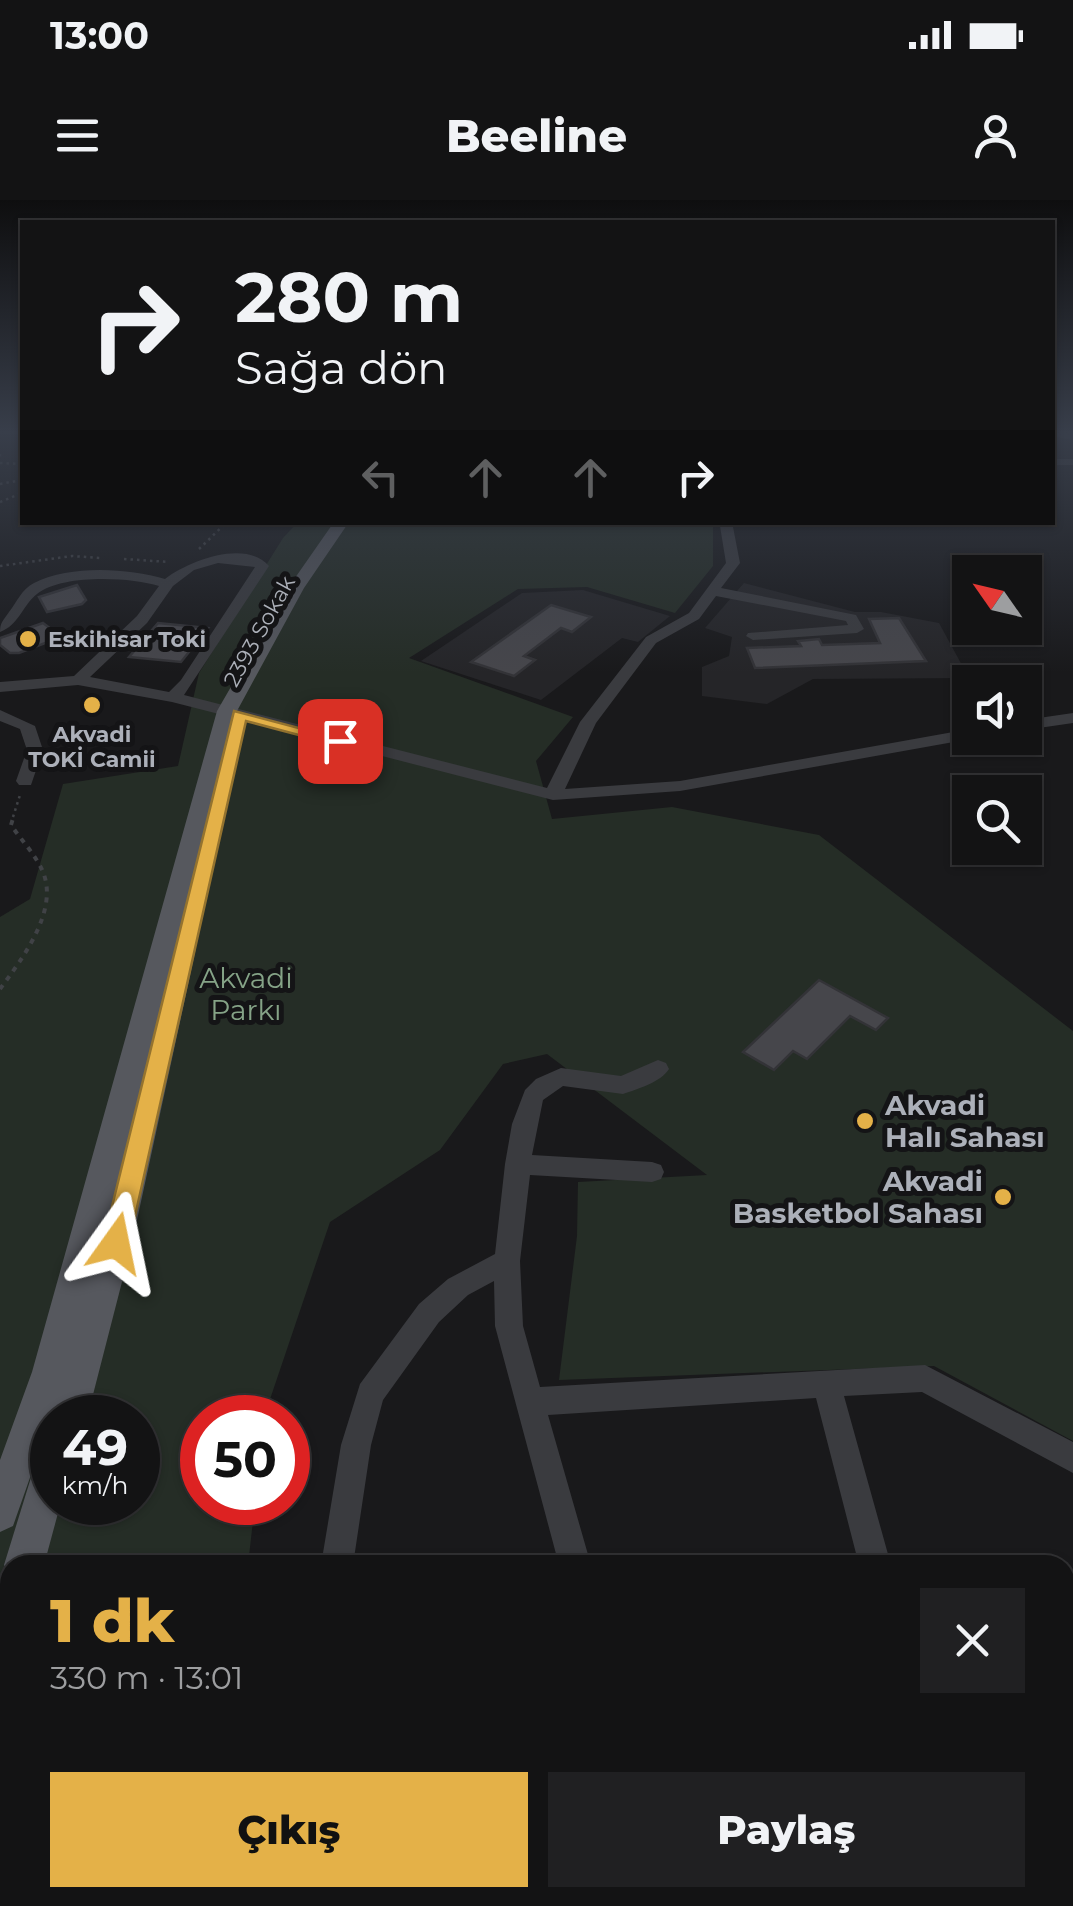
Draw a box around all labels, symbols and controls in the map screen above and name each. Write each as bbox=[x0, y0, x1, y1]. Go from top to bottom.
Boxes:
text: 13:00 bbox=[50, 12, 149, 59]
icon: menu bbox=[50, 108, 105, 163]
text: Beeline bbox=[446, 108, 627, 163]
icon: person bbox=[968, 108, 1023, 163]
text: 280 m bbox=[235, 254, 463, 340]
icon: right bbox=[70, 260, 200, 390]
text: Sağa dön bbox=[235, 340, 448, 395]
icon: left bbox=[353, 450, 408, 505]
icon: ahead bbox=[458, 450, 513, 505]
icon: ahead bbox=[563, 450, 618, 505]
icon: right bbox=[668, 450, 723, 505]
north arrow bbox=[952, 555, 1042, 645]
map controls bbox=[952, 555, 1042, 865]
street label: 2393 Sokak bbox=[218, 570, 301, 691]
place label: Eskihisar Toki bbox=[48, 626, 206, 653]
marker: Eskihisar Toki bbox=[17, 628, 39, 650]
button: sound bbox=[952, 665, 1042, 755]
marker: Akvadi TOKİ Camii bbox=[81, 694, 103, 716]
pin bbox=[298, 699, 383, 784]
icon: arrive bbox=[313, 714, 368, 769]
place label: Akvadi TOKİ Camii bbox=[28, 721, 156, 773]
button: search bbox=[952, 775, 1042, 865]
park label: Akvadi Parkı bbox=[199, 961, 293, 1027]
place label: Akvadi Halı Sahası bbox=[884, 1088, 1045, 1154]
marker: Akvadi Halı Sahası bbox=[854, 1110, 876, 1132]
place label: Akvadi Basketbol Sahası bbox=[733, 1164, 983, 1230]
marker: Akvadi Basketbol Sahası bbox=[992, 1186, 1014, 1208]
position arrow bbox=[64, 1191, 168, 1295]
speed limit sign: 50 bbox=[180, 1395, 310, 1525]
text: 49 bbox=[62, 1417, 128, 1478]
text: km/h bbox=[62, 1470, 128, 1500]
text: 1 dk bbox=[50, 1584, 174, 1657]
button: close bbox=[920, 1588, 1025, 1693]
text: 330 m · 13:01 bbox=[50, 1658, 243, 1697]
button: Çıkış bbox=[50, 1772, 528, 1887]
button: Paylaş bbox=[548, 1772, 1025, 1887]

